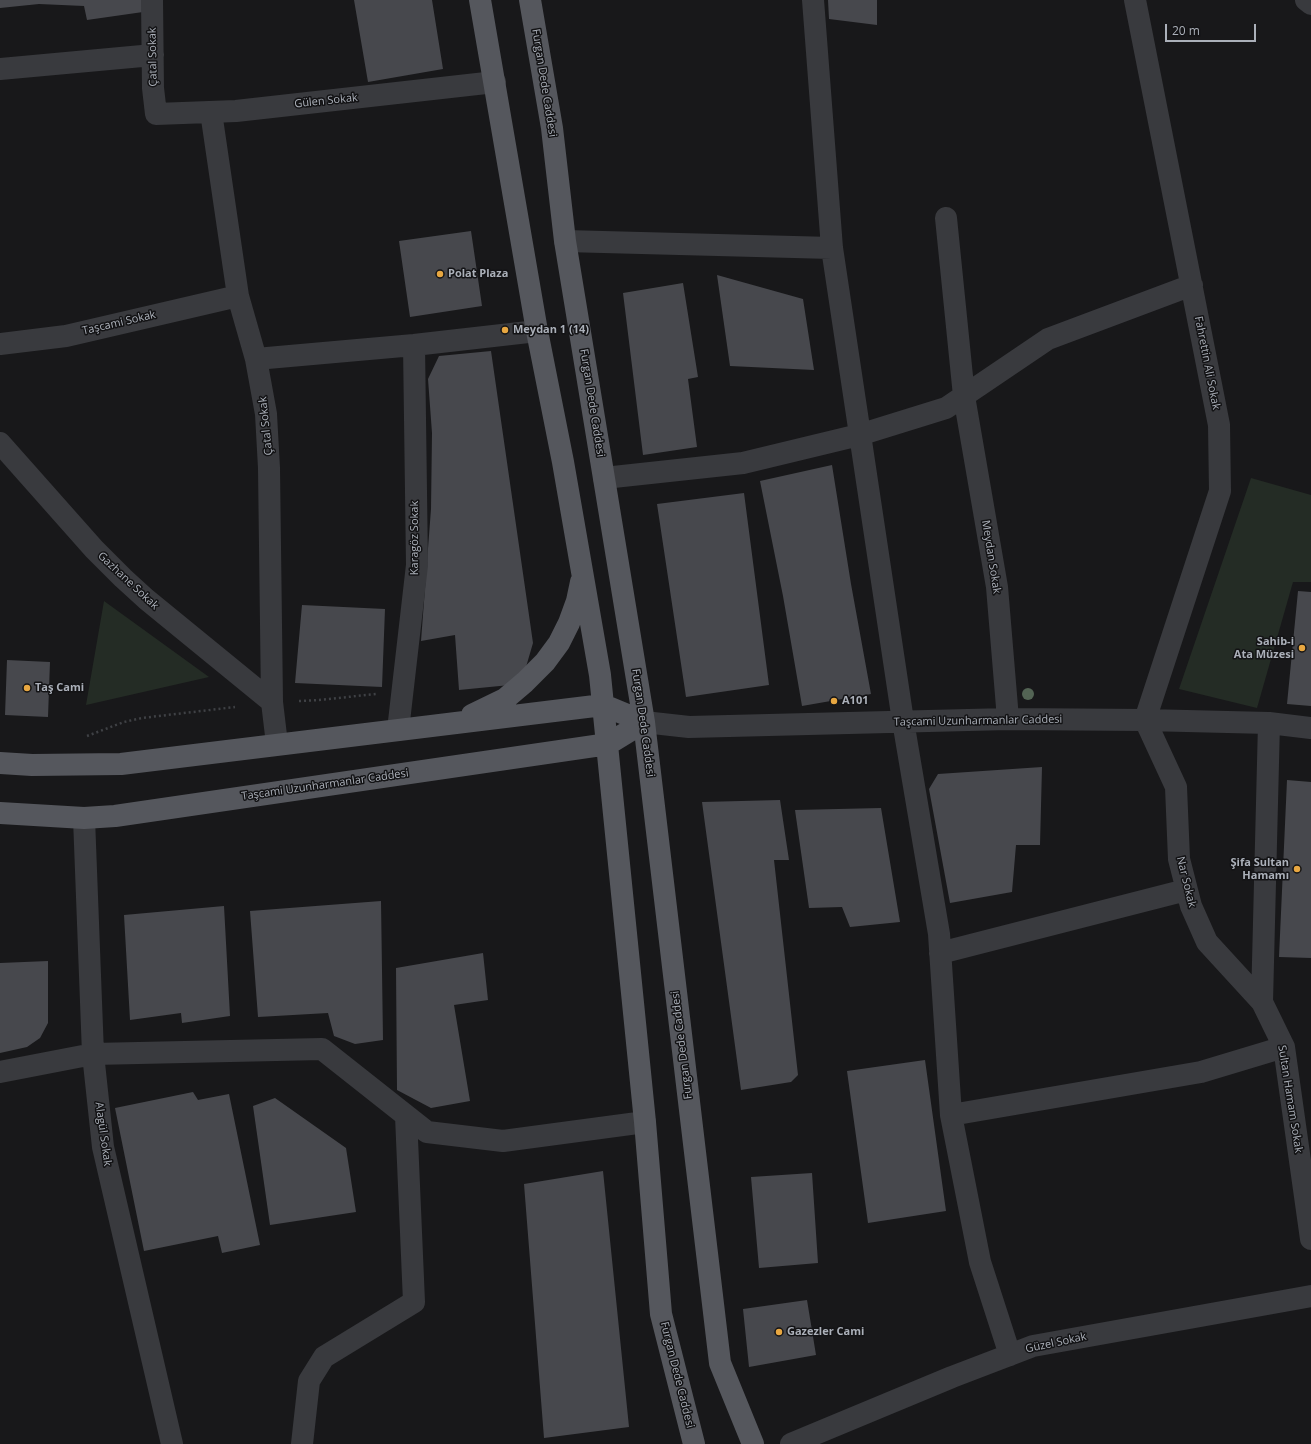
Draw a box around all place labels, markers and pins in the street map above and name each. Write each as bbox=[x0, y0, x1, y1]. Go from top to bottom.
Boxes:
place label: Polat Plaza bbox=[448, 267, 508, 281]
marker: Polat Plaza bbox=[435, 269, 445, 279]
place label: Meydan 1 (14) bbox=[513, 323, 589, 337]
marker: Meydan 1 (14) bbox=[500, 325, 510, 335]
place label: Sahib-i Ata Müzesi bbox=[1234, 635, 1294, 661]
marker: Sahib-i Ata Müzesi bbox=[1297, 643, 1307, 653]
place label: Taş Cami bbox=[35, 681, 84, 695]
marker: Taş Cami bbox=[22, 683, 32, 693]
place label: A101 bbox=[842, 694, 868, 708]
marker: A101 bbox=[829, 696, 839, 706]
place label: Şifa Sultan Hamamı bbox=[1231, 856, 1289, 882]
marker: Şifa Sultan Hamamı bbox=[1292, 864, 1302, 874]
place label: Gazezler Cami bbox=[787, 1325, 864, 1339]
marker: Gazezler Cami bbox=[774, 1327, 784, 1337]

